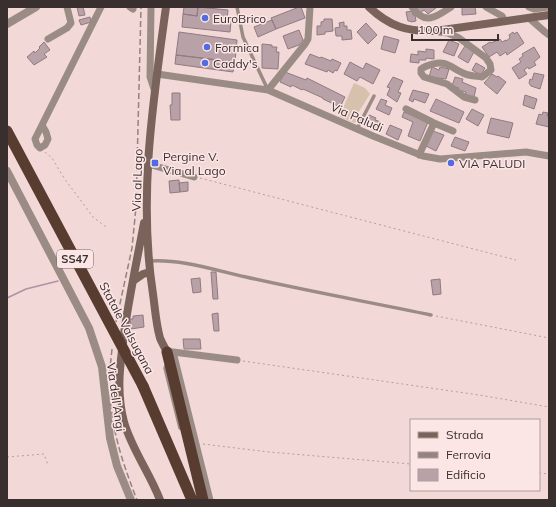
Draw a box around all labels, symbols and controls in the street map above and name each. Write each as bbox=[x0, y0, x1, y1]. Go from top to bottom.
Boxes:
place label: EuroBrico bbox=[213, 11, 266, 26]
marker: EuroBrico bbox=[200, 13, 210, 23]
scale bar bbox=[412, 16, 498, 42]
text: 100 m bbox=[418, 22, 453, 37]
place label: Formica bbox=[215, 40, 259, 55]
marker: Formica bbox=[202, 42, 212, 52]
place label: Caddy's bbox=[213, 56, 258, 71]
marker: Caddy's bbox=[200, 58, 210, 68]
street label: Via Paludi bbox=[328, 99, 386, 135]
street label: Via al Lago bbox=[128, 148, 146, 212]
place label: Pergine V. Via al Lago bbox=[163, 149, 226, 178]
place label: VIA PALUDI bbox=[459, 156, 525, 171]
marker: Pergine V. Via al Lago bbox=[150, 158, 160, 168]
marker: VIA PALUDI bbox=[446, 158, 456, 168]
road number: SS47 bbox=[57, 250, 93, 268]
street label: Statale Valsugana bbox=[96, 279, 158, 377]
street label: Via dell'Angi bbox=[104, 361, 128, 433]
legend bbox=[410, 419, 540, 491]
text: Strada bbox=[446, 427, 484, 442]
text: Ferrovia bbox=[446, 447, 491, 462]
text: Edificio bbox=[446, 467, 486, 482]

